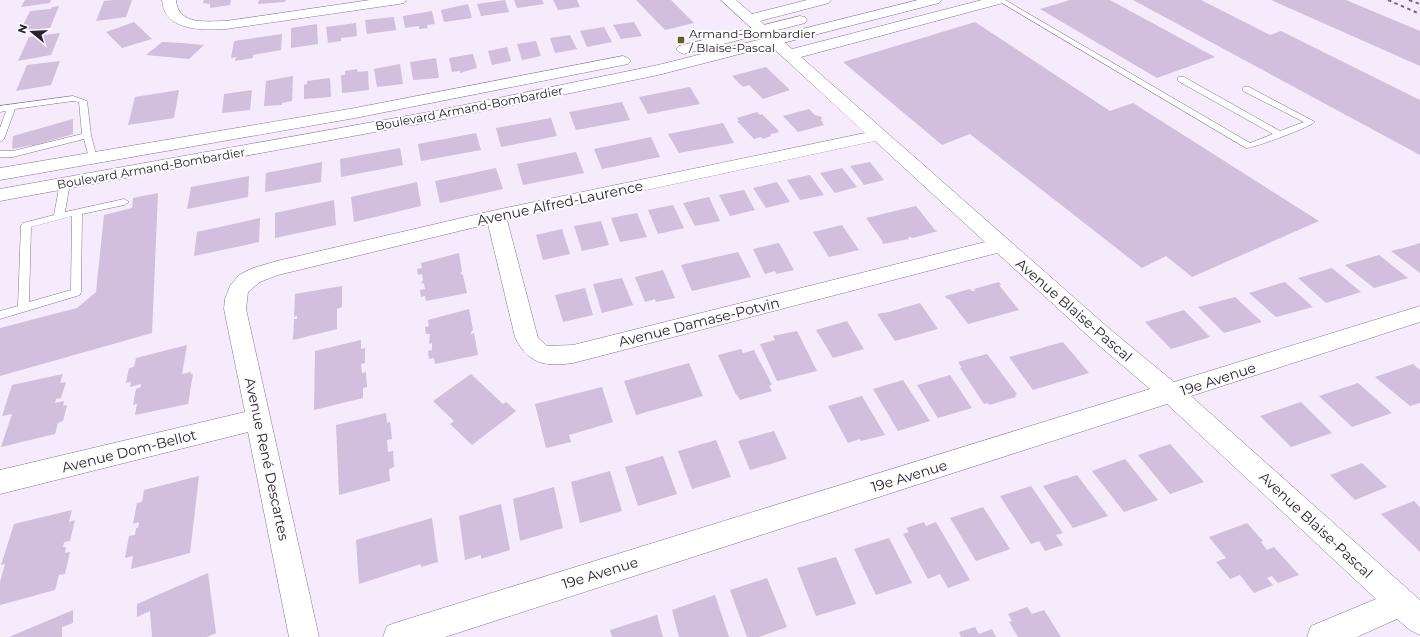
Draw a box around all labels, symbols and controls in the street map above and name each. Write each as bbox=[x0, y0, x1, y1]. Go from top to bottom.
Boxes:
north arrow bbox=[12, 12, 52, 52]
text: N bbox=[14, 23, 31, 35]
place label: Armand-Bombardier / Blaise-Pascal bbox=[688, 26, 816, 55]
marker: Armand-Bombardier / Blaise-Pascal bbox=[676, 35, 686, 45]
street label: Boulevard Armand-Bombardier bbox=[374, 82, 564, 134]
street label: Boulevard Armand-Bombardier bbox=[56, 144, 246, 192]
street label: Avenue Alfred-Laurence bbox=[475, 177, 645, 229]
street label: Avenue Blaise-Pascal bbox=[1012, 255, 1136, 365]
street label: Avenue Damase-Potvin bbox=[617, 293, 781, 351]
street label: 19e Avenue bbox=[1178, 358, 1258, 400]
street label: Avenue René Descartes bbox=[241, 376, 293, 542]
street label: Avenue Dom-Bellot bbox=[60, 425, 198, 476]
street label: 19e Avenue bbox=[869, 456, 949, 496]
street label: Avenue Blaise-Pascal bbox=[1256, 468, 1376, 582]
street label: 19e Avenue bbox=[560, 553, 640, 593]

